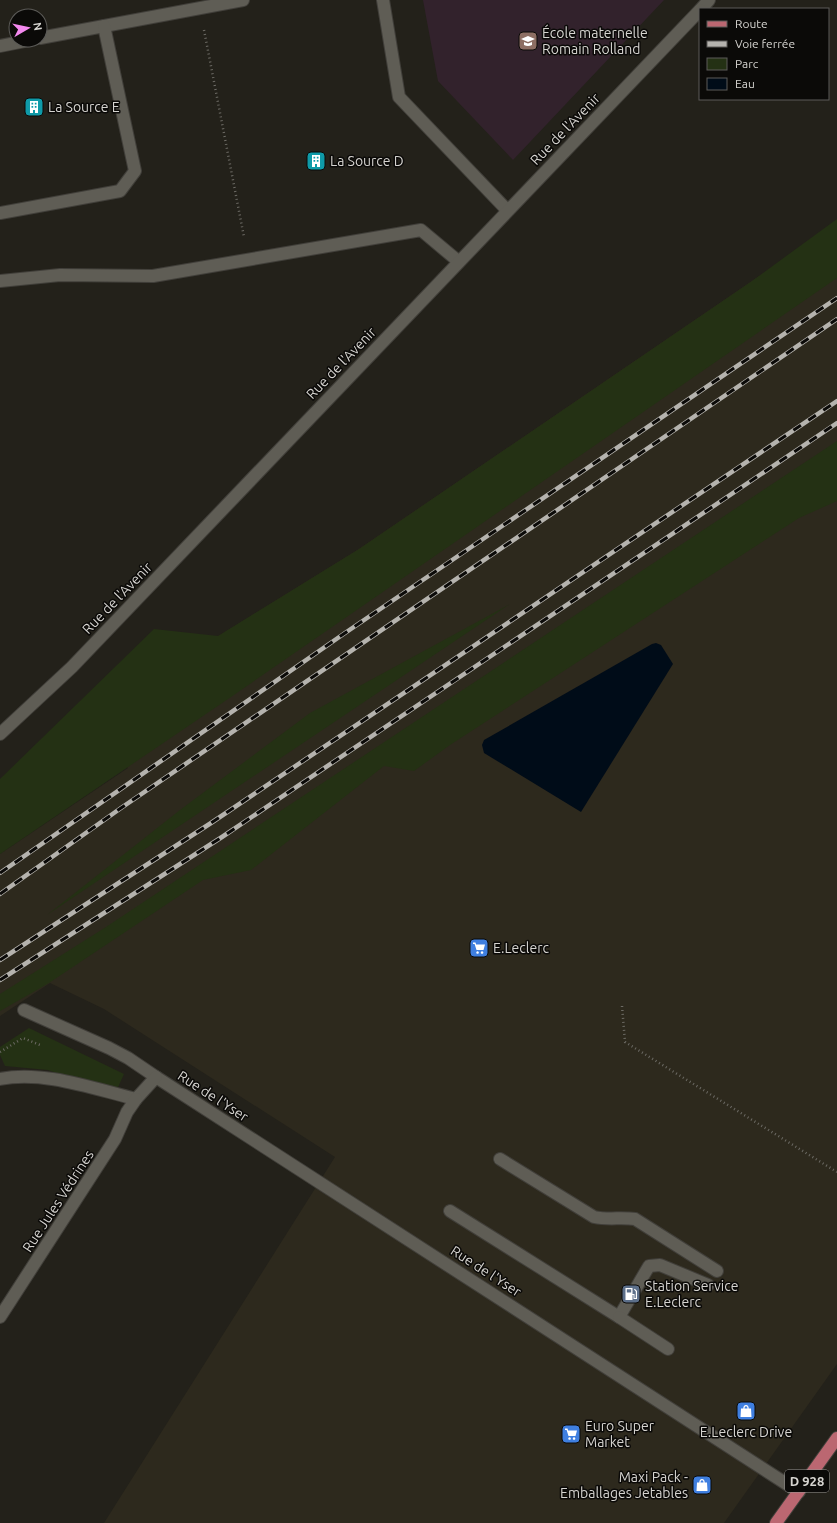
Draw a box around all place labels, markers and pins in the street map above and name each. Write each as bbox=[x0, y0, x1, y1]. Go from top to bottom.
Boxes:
place label: École maternelle Romain Rolland bbox=[542, 24, 648, 57]
school or university icon: École maternelle Romain Rolland bbox=[517, 30, 539, 52]
building icon: La Source E bbox=[23, 96, 45, 118]
place label: La Source E bbox=[48, 99, 120, 115]
building icon: La Source D bbox=[305, 150, 327, 172]
place label: La Source D bbox=[330, 153, 404, 169]
supermarket icon: E.Leclerc bbox=[468, 937, 490, 959]
place label: E.Leclerc bbox=[493, 940, 549, 956]
place label: Station Service E.Leclerc bbox=[645, 1278, 738, 1310]
fuel station icon: Station Service E.Leclerc bbox=[620, 1283, 642, 1305]
shop icon: E.Leclerc Drive bbox=[735, 1400, 757, 1422]
place label: Euro Super Market bbox=[585, 1418, 655, 1450]
supermarket icon: Euro Super Market bbox=[560, 1423, 582, 1445]
place label: E.Leclerc Drive bbox=[700, 1424, 792, 1440]
place label: Maxi Pack - Emballages Jetables bbox=[560, 1469, 688, 1501]
shop icon: Maxi Pack - Emballages Jetables bbox=[691, 1474, 713, 1496]

